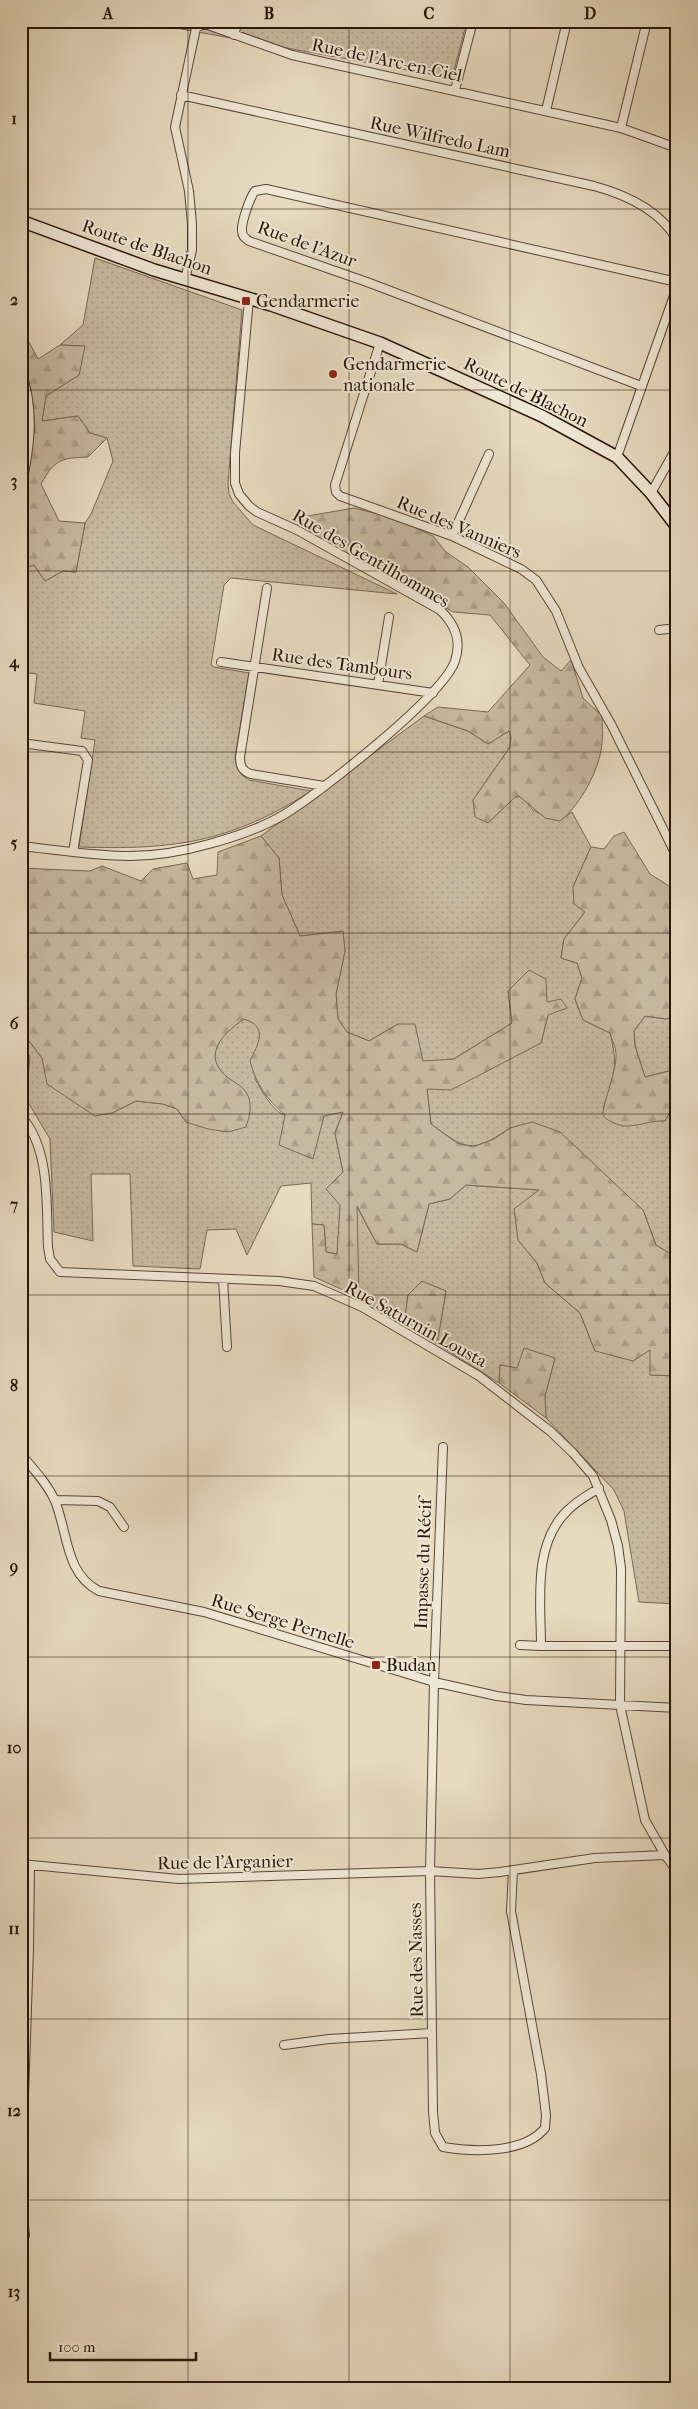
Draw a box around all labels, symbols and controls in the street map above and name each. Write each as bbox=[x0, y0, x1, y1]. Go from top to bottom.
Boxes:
text: A bbox=[102, 4, 114, 23]
text: B bbox=[264, 4, 274, 23]
text: C bbox=[424, 4, 435, 23]
text: D bbox=[584, 4, 596, 23]
street label: Rue de l'Arc-en-Ciel bbox=[310, 34, 464, 87]
text: 1 bbox=[11, 109, 17, 128]
street label: Rue Wilfredo Lam bbox=[368, 112, 512, 163]
street label: Route de Blachon bbox=[79, 215, 215, 280]
street label: Rue de l'Azur bbox=[254, 217, 359, 272]
text: 2 bbox=[10, 290, 18, 309]
place label: Gendarmerie bbox=[256, 291, 359, 312]
marker: Gendarmerie bbox=[240, 295, 252, 307]
street label: Route de Blachon bbox=[460, 353, 592, 432]
place label: Gendarmerie nationale bbox=[343, 354, 446, 396]
marker: Gendarmerie nationale bbox=[327, 368, 339, 380]
text: 3 bbox=[11, 471, 17, 491]
street label: Rue des Vanniers bbox=[393, 492, 524, 563]
street label: Rue des Gentilhommes bbox=[288, 505, 453, 612]
street label: Rue des Tambours bbox=[270, 644, 414, 685]
text: 4 bbox=[8, 652, 20, 672]
text: 5 bbox=[11, 833, 18, 852]
text: 6 bbox=[10, 1014, 19, 1033]
text: 7 bbox=[9, 1195, 18, 1214]
street label: Rue Saturnin Lousta bbox=[341, 1277, 491, 1373]
text: 8 bbox=[10, 1376, 18, 1395]
street label: Impasse du Récif bbox=[411, 1494, 436, 1630]
text: 9 bbox=[9, 1557, 18, 1577]
street label: Rue Serge Pernelle bbox=[209, 1590, 357, 1653]
place label: Budan bbox=[386, 1655, 437, 1676]
marker: Budan bbox=[370, 1659, 382, 1671]
text: 10 bbox=[7, 1738, 21, 1757]
street label: Rue de l'Arganier bbox=[157, 1851, 293, 1874]
street label: Rue des Nasses bbox=[405, 1902, 428, 2018]
text: 11 bbox=[8, 1919, 20, 1938]
text: 12 bbox=[7, 2101, 21, 2120]
text: 13 bbox=[8, 2282, 20, 2302]
scale bar bbox=[50, 2329, 196, 2361]
text: 100 m bbox=[58, 2338, 96, 2356]

